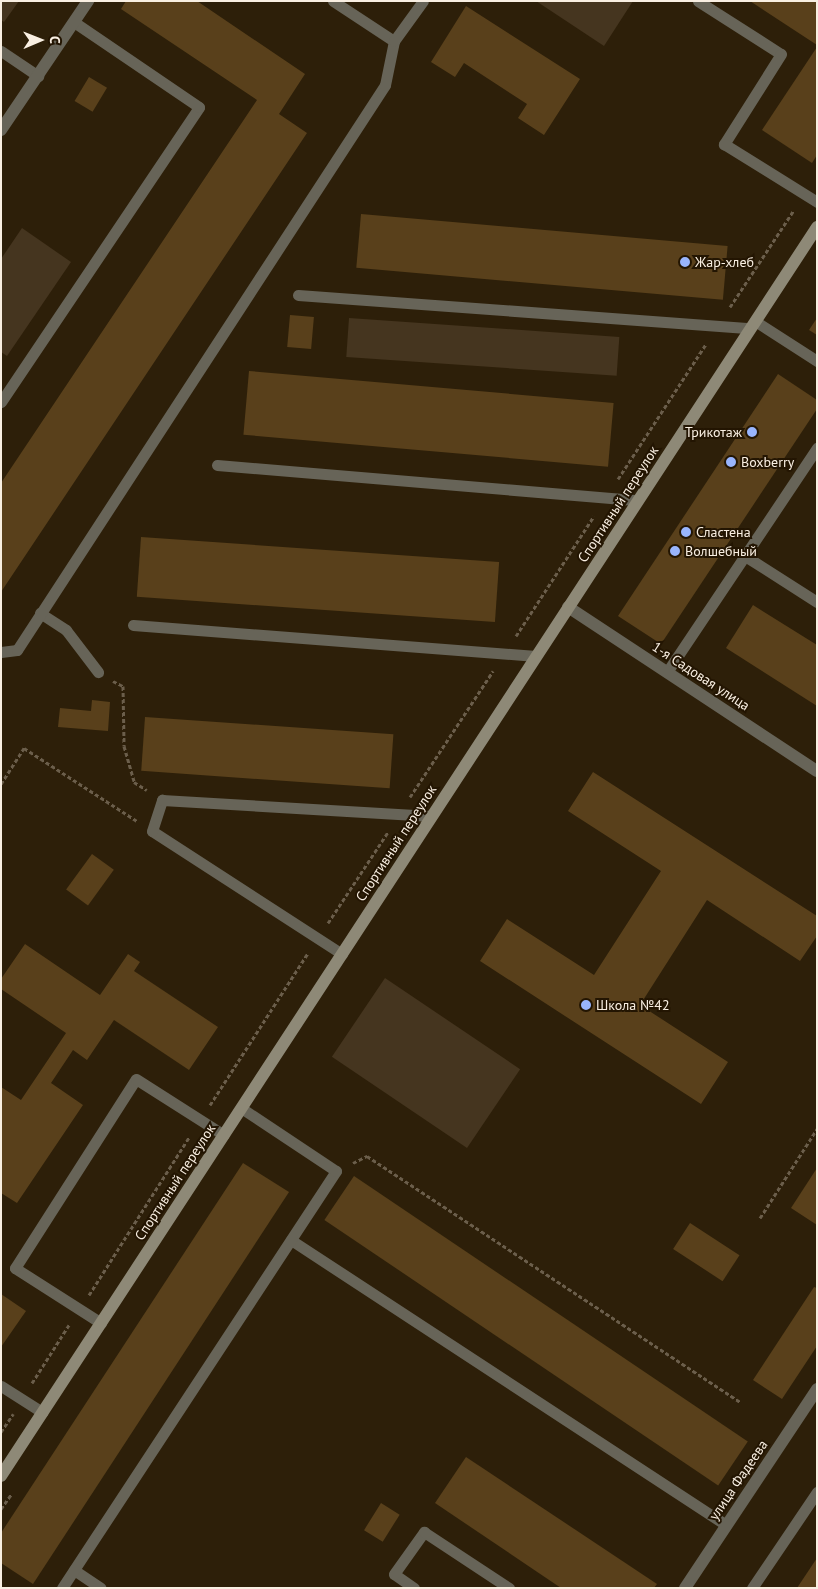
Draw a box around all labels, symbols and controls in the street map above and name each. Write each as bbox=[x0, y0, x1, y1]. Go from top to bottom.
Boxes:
north arrow bbox=[15, 15, 65, 65]
text: С bbox=[46, 36, 64, 44]
place label: Жар-хлеб bbox=[695, 254, 754, 270]
marker: Жар-хлеб bbox=[679, 256, 691, 268]
place label: Трикотаж bbox=[685, 424, 742, 440]
marker: Трикотаж bbox=[746, 426, 758, 438]
street label: Спортивный переулок bbox=[574, 443, 662, 565]
place label: Boxberry bbox=[741, 454, 794, 470]
marker: Boxberry bbox=[725, 456, 737, 468]
place label: Сластена bbox=[696, 524, 751, 540]
marker: Сластена bbox=[680, 526, 692, 538]
place label: Волшебный bbox=[685, 543, 757, 559]
marker: Волшебный bbox=[669, 545, 681, 557]
street label: 1-я Садовая улица bbox=[649, 638, 753, 714]
street label: Спортивный переулок bbox=[352, 782, 440, 904]
place label: Школа №42 bbox=[596, 997, 670, 1013]
marker: Школа №42 bbox=[580, 999, 592, 1011]
street label: Спортивный переулок bbox=[131, 1121, 219, 1243]
street label: улица Фадеева bbox=[705, 1437, 771, 1523]

